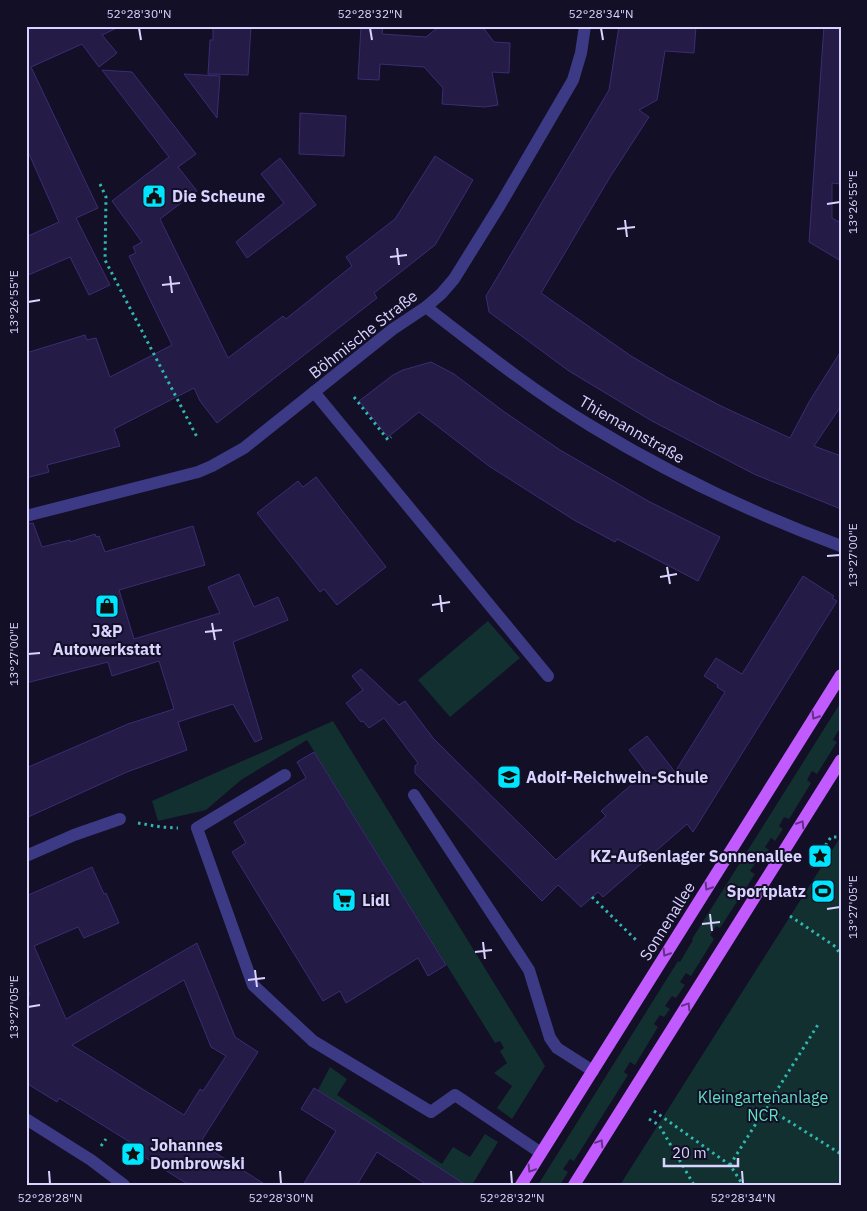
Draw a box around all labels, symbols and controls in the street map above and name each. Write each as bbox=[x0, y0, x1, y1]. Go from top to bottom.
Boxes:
text: 52°28'30"N bbox=[106, 6, 172, 21]
text: 52°28'32"N bbox=[337, 6, 403, 21]
text: 52°28'34"N bbox=[568, 6, 634, 21]
text: 13°26'55"E bbox=[845, 170, 860, 234]
public building icon: Die Scheune bbox=[141, 183, 167, 209]
place label: Die Scheune bbox=[172, 186, 265, 206]
text: 13°26'55"E bbox=[6, 270, 21, 334]
street label: Böhmische Straße bbox=[305, 285, 421, 383]
street label: Thiemannstraße bbox=[576, 391, 688, 467]
text: 13°27'00"E bbox=[845, 523, 860, 587]
shop icon: J&P Autowerkstatt bbox=[94, 593, 120, 619]
place label: J&P Autowerkstatt bbox=[53, 621, 161, 659]
text: 13°27'00"E bbox=[6, 622, 21, 686]
one-way arrow bbox=[812, 711, 821, 720]
school or university icon: Adolf-Reichwein-Schule bbox=[496, 764, 522, 790]
place label: Adolf-Reichwein-Schule bbox=[526, 767, 708, 787]
one-way arrow bbox=[795, 820, 804, 829]
place icon: KZ-Außenlager Sonnenallee bbox=[807, 843, 833, 869]
place label: KZ-Außenlager Sonnenallee bbox=[590, 846, 802, 866]
text: 13°27'05"E bbox=[845, 875, 860, 939]
street label: Sonnenallee bbox=[635, 878, 699, 964]
sports icon: Sportplatz bbox=[810, 878, 836, 904]
place label: Sportplatz bbox=[727, 881, 806, 901]
one-way arrow bbox=[704, 882, 714, 891]
supermarket icon: Lidl bbox=[331, 887, 357, 913]
place label: Lidl bbox=[362, 890, 390, 910]
one-way arrow bbox=[663, 948, 673, 957]
text: 13°27'05"E bbox=[6, 975, 21, 1039]
one-way arrow bbox=[680, 1002, 690, 1011]
park label: Kleingartenanlage NCR bbox=[698, 1087, 828, 1125]
place label: Johannes Dombrowski bbox=[150, 1135, 245, 1173]
scale bar bbox=[664, 1136, 738, 1168]
one-way arrow bbox=[594, 1140, 604, 1149]
place icon: Johannes Dombrowski bbox=[120, 1141, 146, 1167]
text: 20 m bbox=[672, 1143, 707, 1162]
one-way arrow bbox=[528, 1163, 538, 1172]
text: 52°28'28"N bbox=[17, 1190, 83, 1205]
text: 52°28'30"N bbox=[248, 1190, 314, 1205]
text: 52°28'32"N bbox=[479, 1190, 545, 1205]
text: 52°28'34"N bbox=[710, 1190, 776, 1205]

